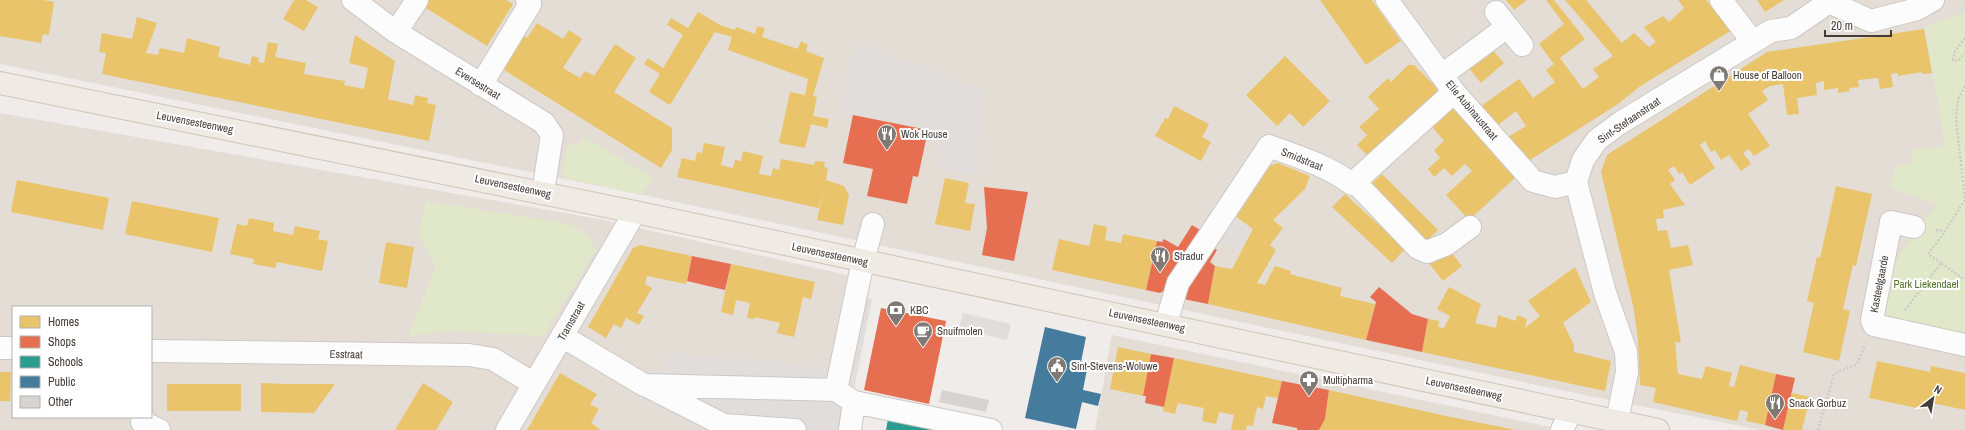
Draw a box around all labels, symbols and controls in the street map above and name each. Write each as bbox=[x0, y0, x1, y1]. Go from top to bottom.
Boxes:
scale bar bbox=[1825, 12, 1891, 38]
text: 20 m bbox=[1831, 18, 1853, 34]
street label: Eversestraat bbox=[453, 64, 504, 103]
shop icon: House of Balloon bbox=[1708, 64, 1730, 92]
place label: House of Balloon bbox=[1733, 68, 1802, 82]
street label: Elie Aubinaustraat bbox=[1443, 77, 1501, 143]
street label: Sint-Stefaanstraat bbox=[1595, 94, 1663, 146]
street label: Leuvensesteenweg bbox=[156, 108, 234, 136]
restaurant icon: Wok House bbox=[876, 123, 898, 151]
place label: Wok House bbox=[901, 127, 947, 141]
street label: Smidstraat bbox=[1279, 144, 1325, 174]
street label: Leuvensesteenweg bbox=[474, 171, 552, 201]
street label: Leuvensesteenweg bbox=[791, 239, 869, 269]
restaurant icon: Stradur bbox=[1149, 245, 1171, 273]
place label: Stradur bbox=[1174, 249, 1204, 263]
street label: Kasteelgaarde bbox=[1867, 254, 1891, 314]
park label: Park Liekendael bbox=[1893, 277, 1959, 291]
street label: Tramstraat bbox=[554, 298, 588, 343]
bank icon: KBC bbox=[885, 299, 907, 327]
place label: KBC bbox=[910, 303, 929, 317]
street label: Leuvensesteenweg bbox=[1108, 305, 1186, 335]
legend bbox=[12, 306, 152, 418]
text: Homes bbox=[48, 314, 79, 330]
cafe icon: Snuifmolen bbox=[912, 320, 934, 348]
place label: Snuifmolen bbox=[937, 324, 983, 338]
text: Shops bbox=[48, 334, 76, 350]
street label: Esstraat bbox=[329, 347, 363, 361]
text: Schools bbox=[48, 354, 83, 370]
public building icon: Sint-Stevens-Woluwe bbox=[1046, 355, 1068, 383]
place label: Sint-Stevens-Woluwe bbox=[1071, 359, 1158, 373]
pharmacy icon: Multipharma bbox=[1298, 369, 1320, 397]
place label: Multipharma bbox=[1323, 373, 1373, 387]
street label: Leuvensesteenweg bbox=[1425, 373, 1503, 403]
text: Public bbox=[48, 374, 75, 390]
north arrow bbox=[1913, 378, 1953, 418]
text: N bbox=[1932, 382, 1945, 397]
restaurant icon: Snack Gorbuz bbox=[1764, 392, 1786, 420]
text: Other bbox=[48, 394, 73, 410]
place label: Snack Gorbuz bbox=[1789, 396, 1847, 410]

